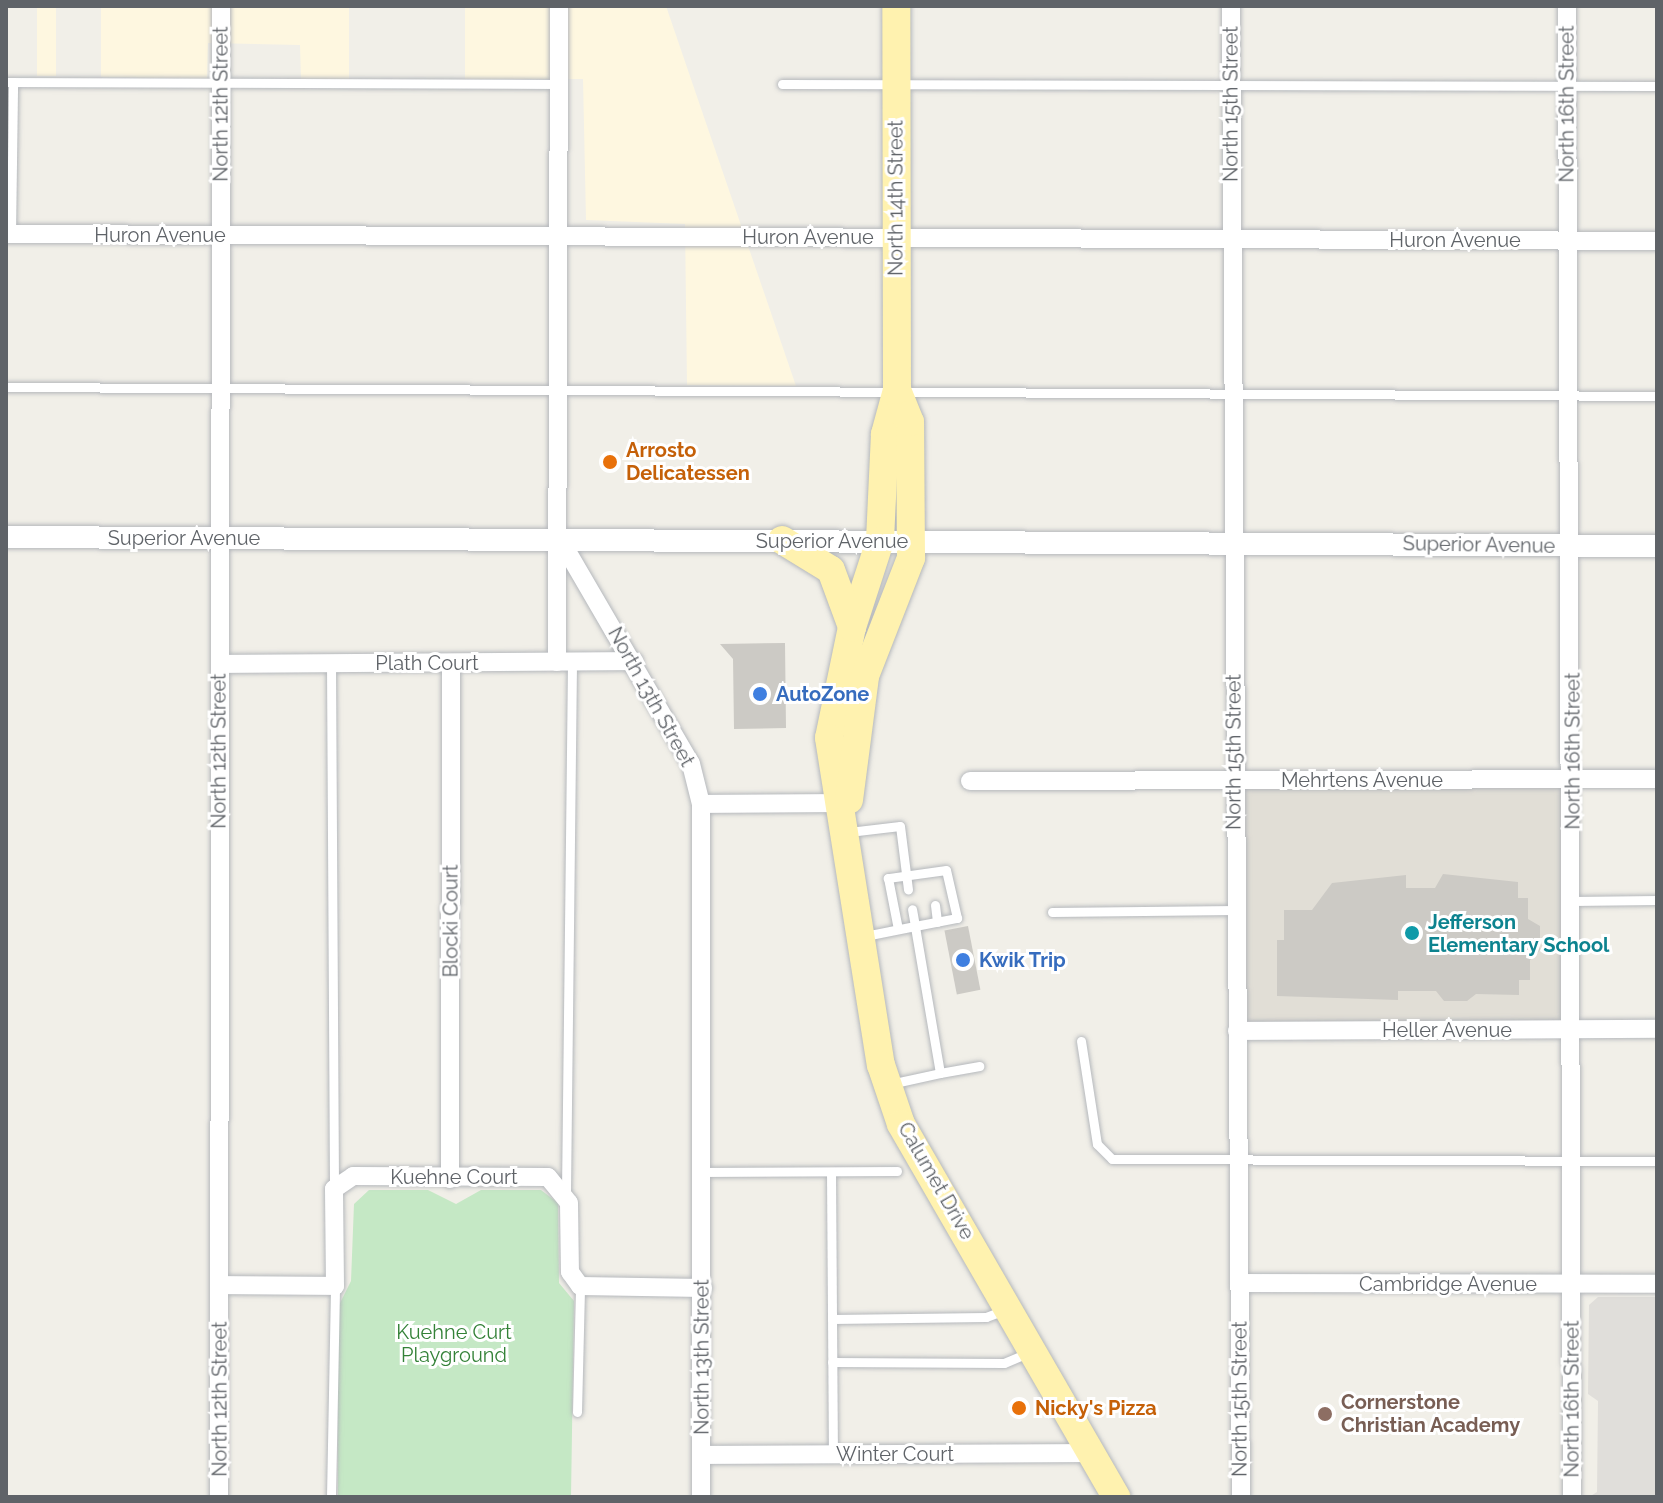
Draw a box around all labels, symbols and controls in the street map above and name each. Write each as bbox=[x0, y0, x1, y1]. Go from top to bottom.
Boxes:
street label: North 16th Street bbox=[1555, 25, 1579, 183]
street label: North 12th Street bbox=[209, 26, 233, 182]
street label: North 15th Street bbox=[1219, 26, 1243, 182]
street label: North 14th Street bbox=[884, 120, 908, 276]
street label: Huron Avenue bbox=[94, 223, 226, 247]
street label: Huron Avenue bbox=[742, 225, 874, 249]
street label: Huron Avenue bbox=[1389, 228, 1521, 252]
place label: Arrosto Delicatessen bbox=[626, 438, 750, 485]
marker: Arrosto Delicatessen bbox=[601, 453, 619, 471]
street label: Superior Avenue bbox=[107, 526, 261, 550]
street label: Superior Avenue bbox=[755, 529, 909, 553]
street label: Superior Avenue bbox=[1402, 532, 1556, 558]
street label: North 13th Street bbox=[603, 623, 699, 771]
street label: Plath Court bbox=[375, 651, 479, 675]
street label: North 16th Street bbox=[1561, 672, 1585, 830]
street label: North 12th Street bbox=[207, 673, 231, 829]
street label: North 15th Street bbox=[1222, 674, 1246, 830]
place label: AutoZone bbox=[776, 682, 869, 706]
marker: AutoZone bbox=[751, 685, 769, 703]
street label: Mehrtens Avenue bbox=[1281, 768, 1443, 792]
street label: Blocki Court bbox=[439, 865, 463, 977]
place label: Jefferson Elementary School bbox=[1428, 910, 1610, 957]
marker: Jefferson Elementary School bbox=[1403, 924, 1421, 942]
place label: Kwik Trip bbox=[979, 948, 1066, 972]
marker: Kwik Trip bbox=[954, 951, 972, 969]
street label: Heller Avenue bbox=[1381, 1018, 1513, 1042]
street label: Calumet Drive bbox=[893, 1118, 979, 1244]
street label: Kuehne Court bbox=[390, 1165, 518, 1189]
street label: Cambridge Avenue bbox=[1359, 1272, 1537, 1296]
street label: North 13th Street bbox=[690, 1279, 714, 1435]
street label: North 16th Street bbox=[1560, 1320, 1584, 1478]
street label: North 12th Street bbox=[208, 1321, 232, 1477]
park label: Kuehne Curt Playground bbox=[396, 1321, 512, 1368]
street label: North 15th Street bbox=[1228, 1321, 1252, 1477]
place label: Cornerstone Christian Academy bbox=[1341, 1390, 1521, 1437]
place label: Nicky's Pizza bbox=[1035, 1396, 1157, 1420]
marker: Nicky's Pizza bbox=[1010, 1399, 1028, 1417]
marker: Cornerstone Christian Academy bbox=[1316, 1405, 1334, 1423]
street label: Winter Court bbox=[836, 1442, 954, 1466]

